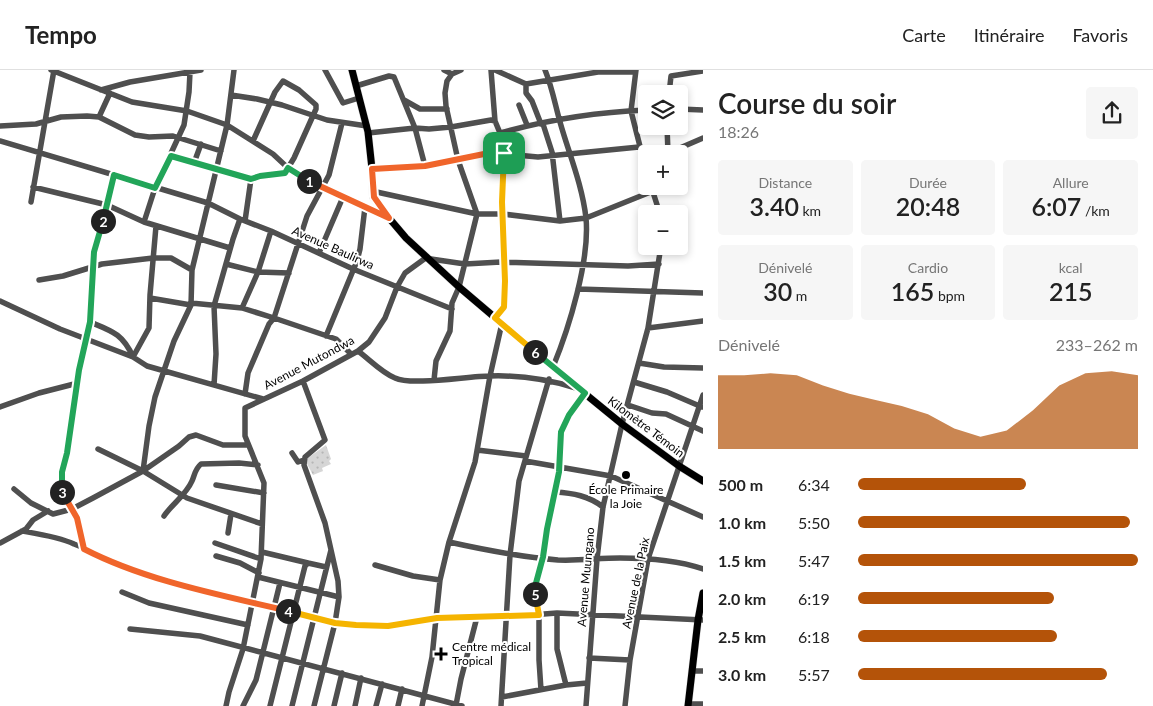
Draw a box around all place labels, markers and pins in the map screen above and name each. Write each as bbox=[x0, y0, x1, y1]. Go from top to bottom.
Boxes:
pin bbox=[483, 132, 525, 174]
pin: 1 bbox=[296, 168, 322, 194]
pin: 2 bbox=[90, 208, 116, 234]
pin: 6 bbox=[522, 340, 548, 364]
marker: École Primaire la Joie bbox=[620, 469, 632, 481]
pin: 3 bbox=[50, 480, 74, 504]
place label: École Primaire la Joie bbox=[589, 482, 663, 511]
pin: 5 bbox=[522, 582, 548, 606]
pin: 4 bbox=[276, 598, 300, 624]
place label: Centre médical Tropical bbox=[452, 639, 531, 668]
marker: Centre médical Tropical bbox=[434, 647, 448, 661]

